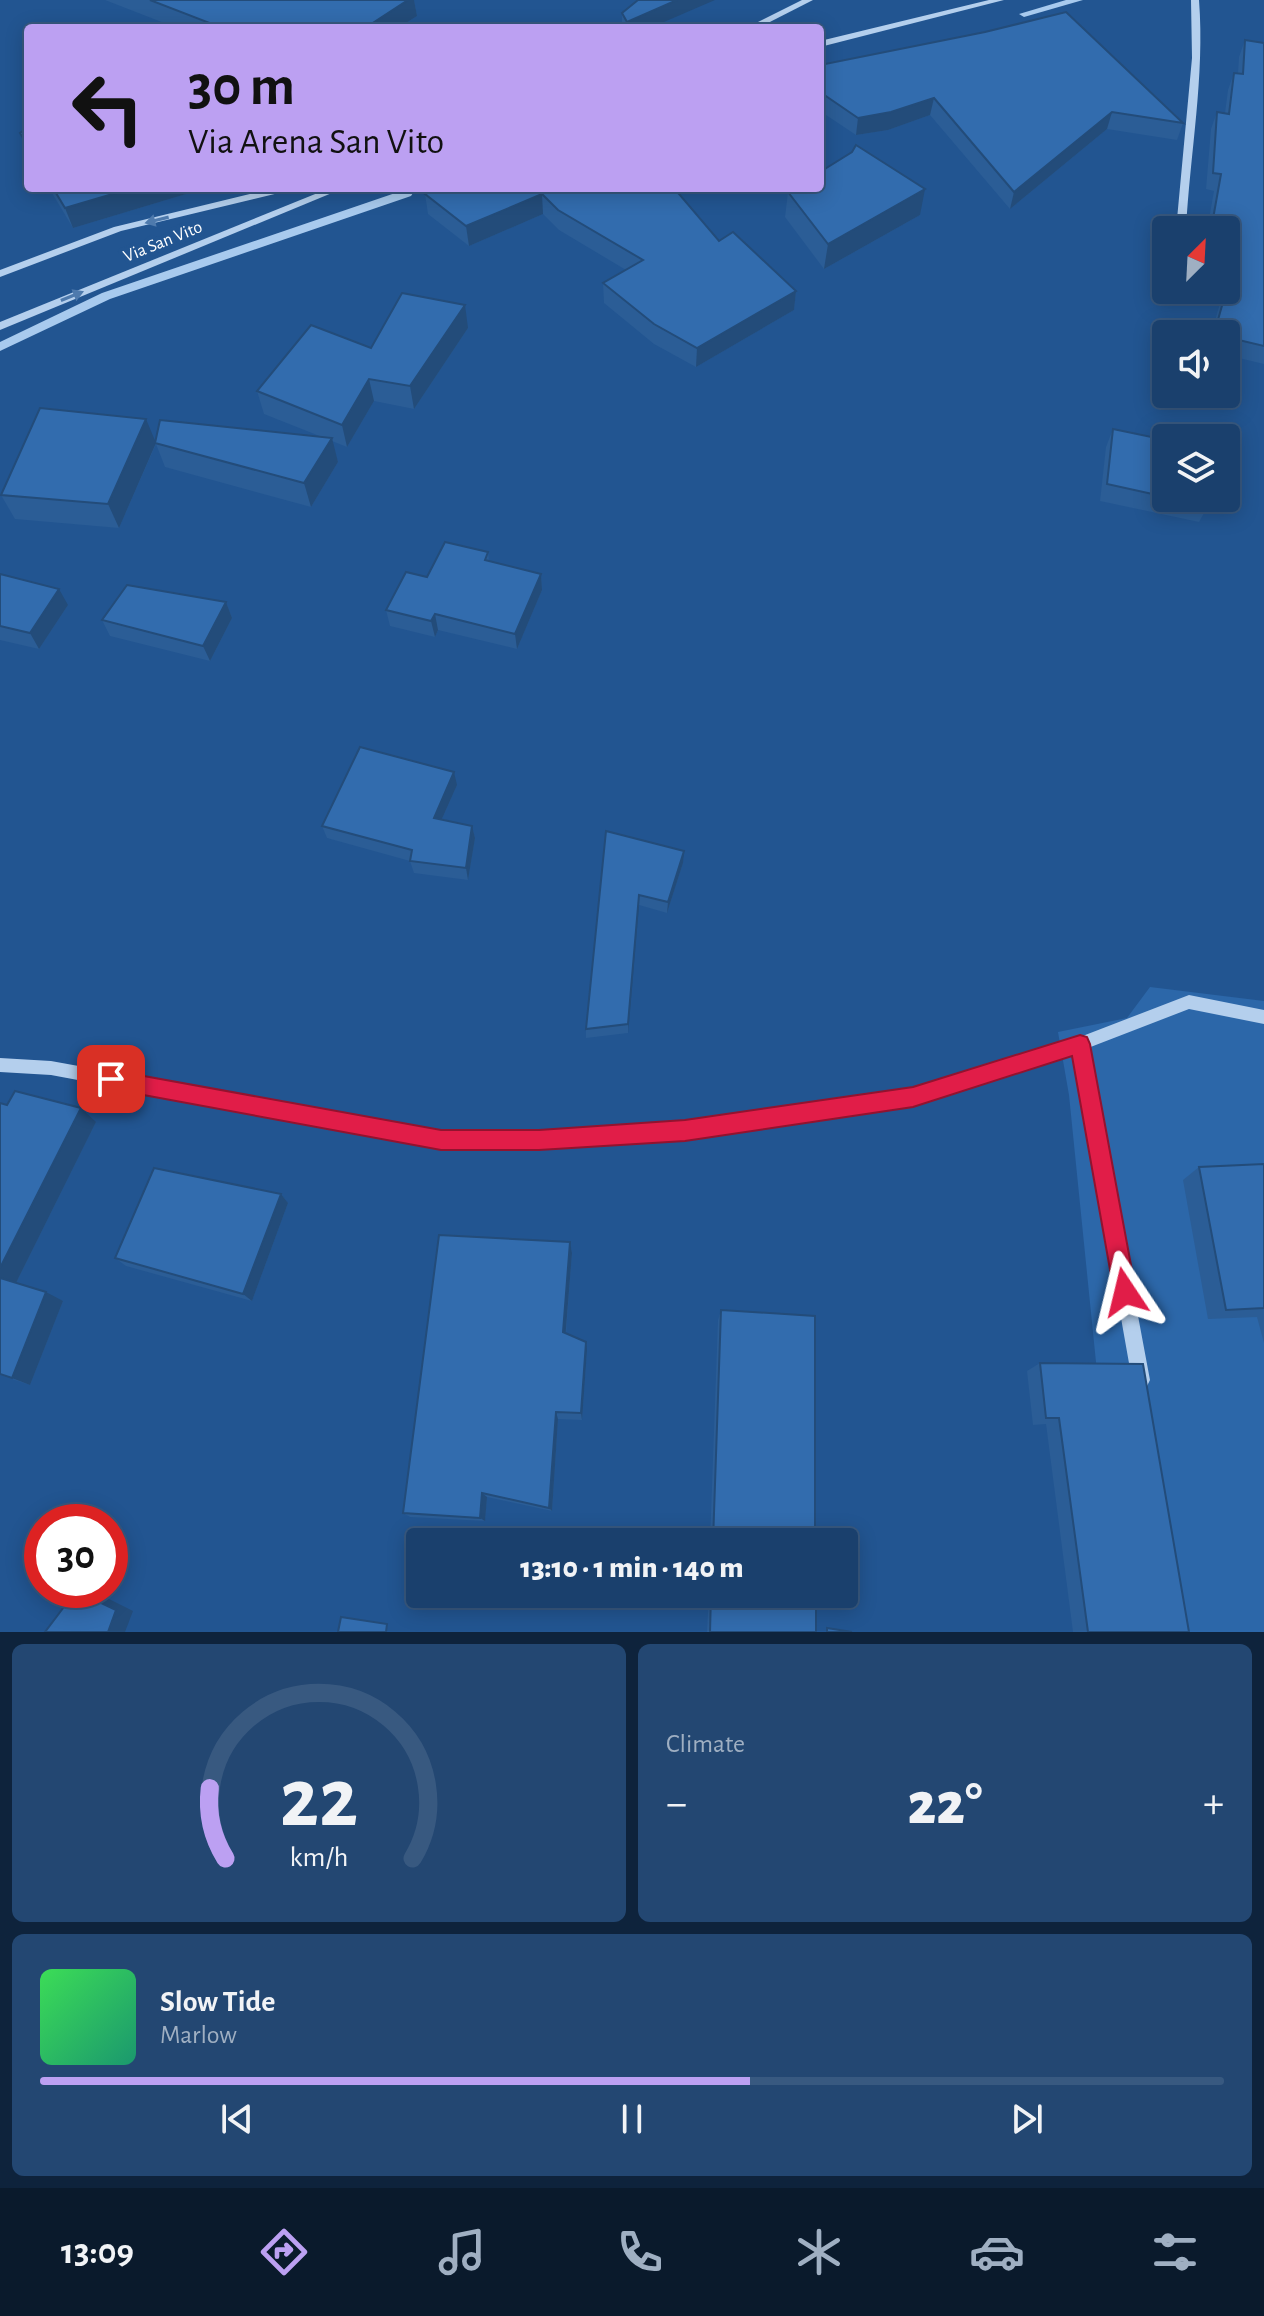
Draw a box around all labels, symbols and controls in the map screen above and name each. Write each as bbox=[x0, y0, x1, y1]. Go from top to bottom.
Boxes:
icon: left bbox=[56, 56, 160, 160]
text: 30 m bbox=[188, 59, 295, 115]
text: Via Arena San Vito bbox=[188, 124, 444, 160]
one-way arrow bbox=[144, 214, 169, 226]
north arrow bbox=[1152, 216, 1240, 304]
map controls bbox=[1152, 216, 1240, 512]
street label: Via San Vito bbox=[121, 218, 205, 266]
one-way arrow bbox=[60, 290, 84, 303]
button: sound bbox=[1152, 320, 1240, 408]
button: layers bbox=[1152, 424, 1240, 512]
pin bbox=[77, 1045, 145, 1113]
icon: arrive bbox=[89, 1057, 133, 1101]
position arrow bbox=[1083, 1250, 1167, 1334]
speed limit sign: 30 bbox=[24, 1504, 128, 1608]
text: 13:10 · 1 min · 140 m bbox=[520, 1553, 744, 1583]
text: Climate bbox=[666, 1731, 745, 1757]
text: 22 bbox=[280, 1758, 358, 1842]
text: 22° bbox=[908, 1775, 983, 1835]
text: − bbox=[666, 1782, 687, 1826]
text: + bbox=[1203, 1782, 1224, 1826]
text: km/h bbox=[290, 1843, 348, 1872]
text: Slow Tide bbox=[160, 1987, 275, 2017]
text: Marlow bbox=[160, 2022, 237, 2048]
icon: previous bbox=[215, 2097, 259, 2141]
icon: pause bbox=[610, 2097, 654, 2141]
icon: next bbox=[1005, 2097, 1049, 2141]
icon: directions bbox=[256, 2224, 312, 2280]
icon: music bbox=[434, 2224, 490, 2280]
icon: phone bbox=[612, 2224, 668, 2280]
icon: climate bbox=[791, 2224, 847, 2280]
icon: car bbox=[969, 2224, 1025, 2280]
icon: filters bbox=[1147, 2224, 1203, 2280]
text: 13:09 bbox=[61, 2234, 134, 2270]

